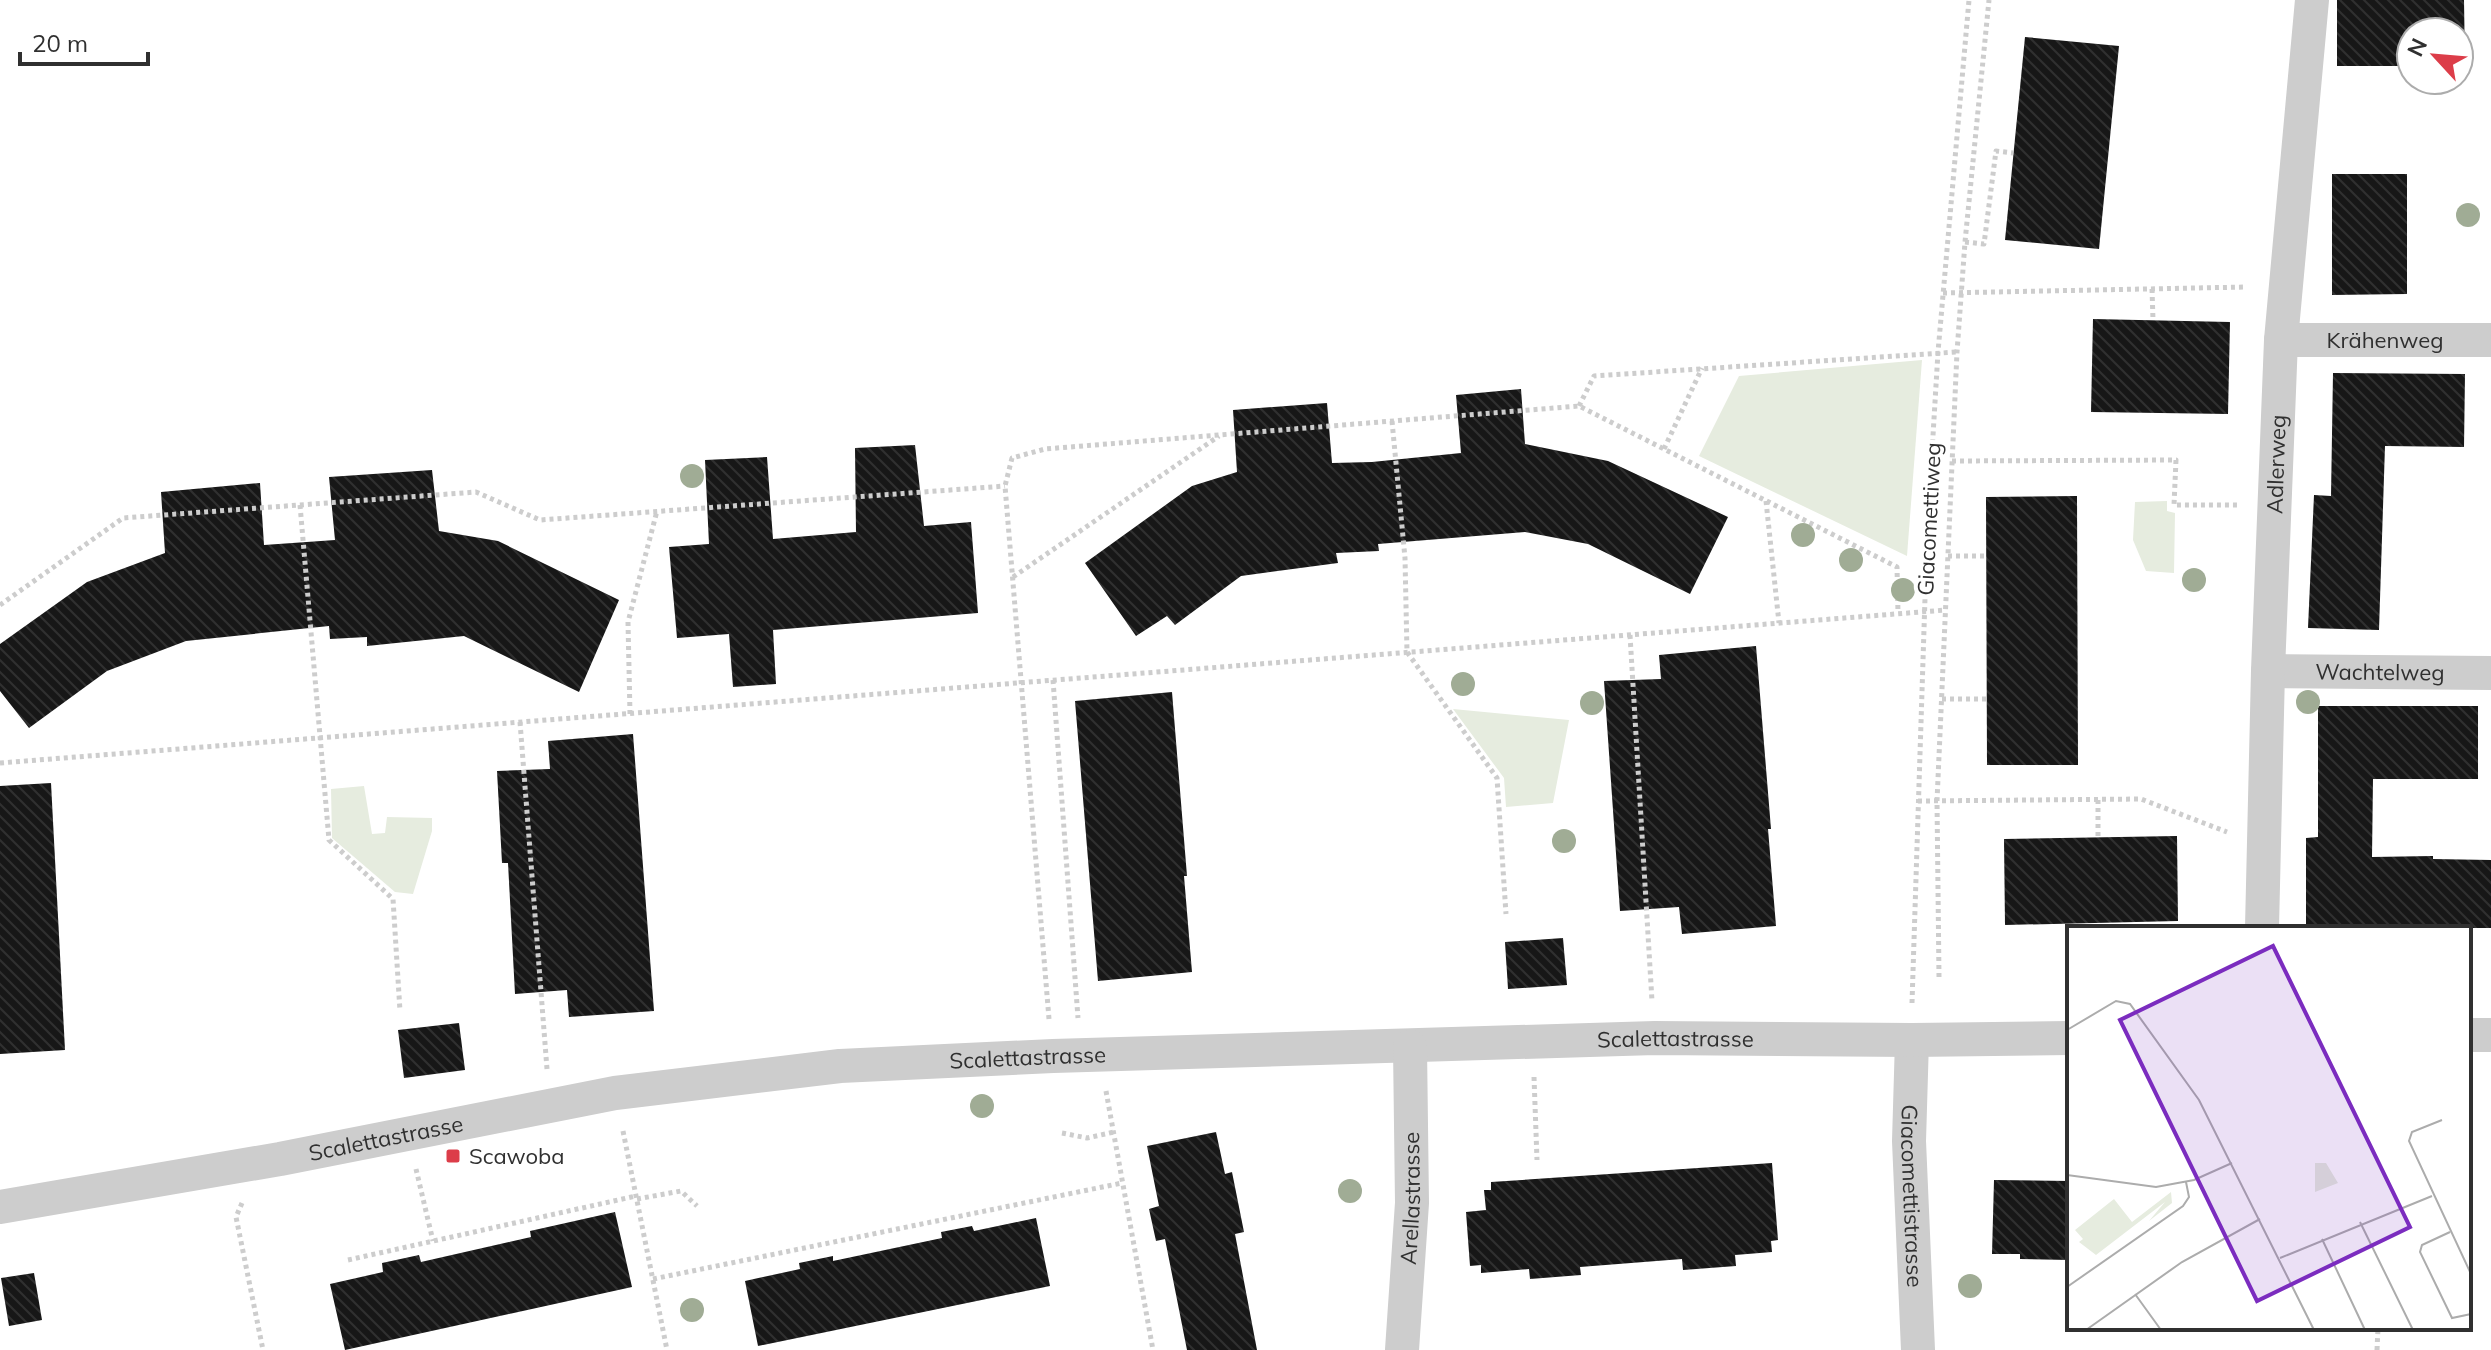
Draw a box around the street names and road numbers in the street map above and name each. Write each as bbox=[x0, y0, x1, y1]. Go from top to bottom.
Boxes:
street label: Krähenweg bbox=[2326, 326, 2444, 354]
street label: Adlerweg bbox=[2260, 414, 2292, 514]
street label: Giacomettiweg bbox=[1911, 442, 1947, 596]
street label: Wachtelweg bbox=[2315, 657, 2445, 687]
street label: Scalettastrasse bbox=[1597, 1024, 1754, 1054]
street label: Scalettastrasse bbox=[949, 1040, 1106, 1075]
street label: Giacomettistrasse bbox=[1895, 1104, 1929, 1288]
street label: Scalettastrasse bbox=[306, 1109, 465, 1167]
street label: Arellastrasse bbox=[1394, 1132, 1426, 1266]

